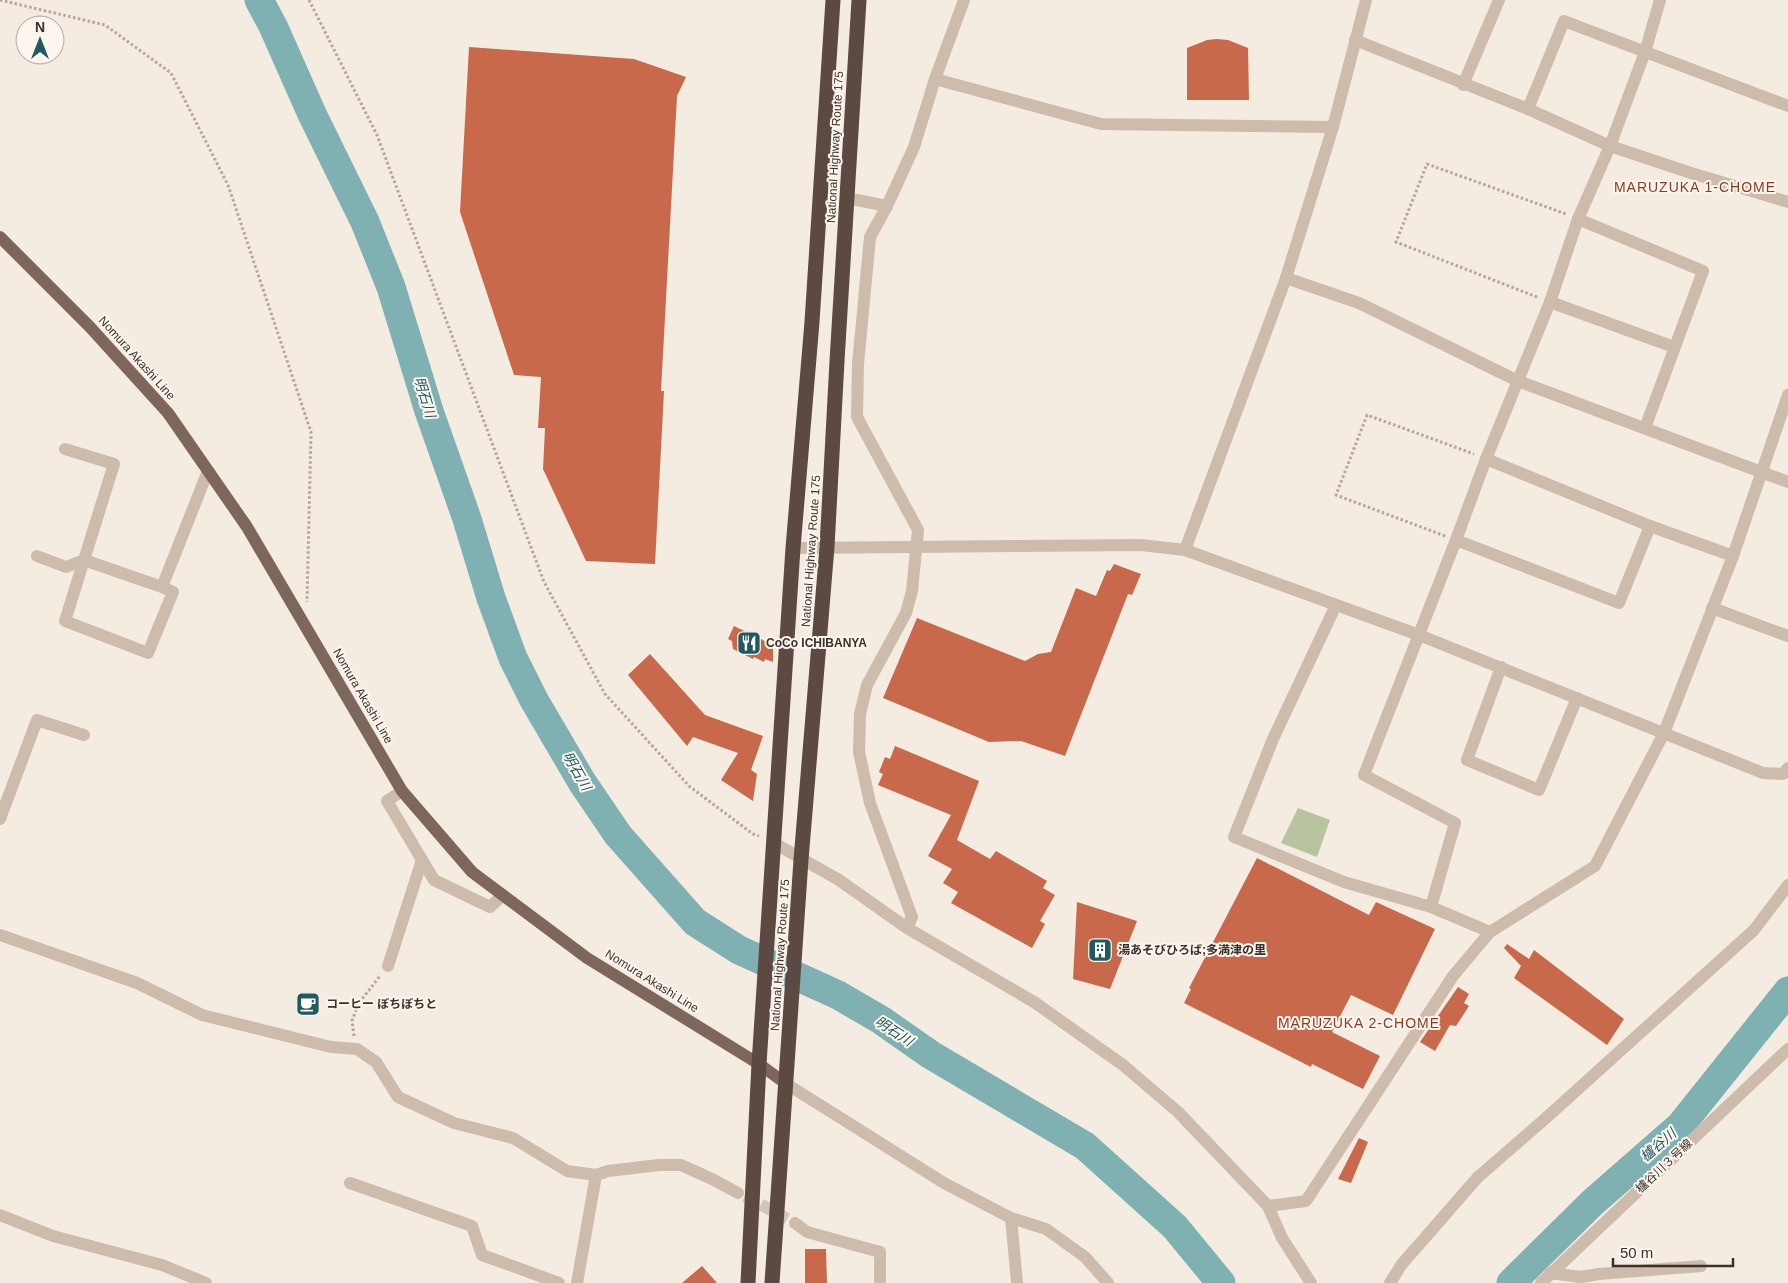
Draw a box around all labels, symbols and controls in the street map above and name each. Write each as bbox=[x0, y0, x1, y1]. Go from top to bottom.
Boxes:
north arrow bbox=[15, 15, 65, 65]
text: N bbox=[35, 19, 45, 35]
street label: National Highway Route 175 bbox=[824, 70, 846, 223]
district label: MARUZUKA 1-CHOME bbox=[1614, 179, 1776, 195]
street label: Nomura Akashi Line bbox=[96, 313, 178, 403]
water label: 明石川 bbox=[411, 375, 439, 421]
street label: National Highway Route 175 bbox=[799, 474, 823, 627]
restaurant icon: CoCo ICHIBANYA bbox=[736, 630, 762, 656]
place label: CoCo ICHIBANYA bbox=[766, 636, 867, 650]
street label: Nomura Akashi Line bbox=[330, 646, 396, 746]
water label: 明石川 bbox=[560, 749, 595, 795]
street label: National Highway Route 175 bbox=[768, 878, 792, 1031]
building icon: 湯あそびひろば;多満津の里 bbox=[1087, 937, 1113, 963]
place label: 湯あそびひろば;多満津の里 bbox=[1118, 943, 1266, 957]
street label: Nomura Akashi Line bbox=[603, 947, 702, 1016]
cafe icon: コーヒー ぼちぼちと bbox=[295, 991, 321, 1017]
place label: コーヒー ぼちぼちと bbox=[326, 997, 437, 1011]
water label: 明石川 bbox=[872, 1013, 918, 1050]
district label: MARUZUKA 2-CHOME bbox=[1278, 1015, 1440, 1031]
water label: 櫨谷川 bbox=[1637, 1124, 1681, 1165]
street label: 櫨谷川３号線 bbox=[1633, 1136, 1695, 1196]
scale bar bbox=[1613, 1236, 1733, 1268]
text: 50 m bbox=[1620, 1244, 1653, 1261]

